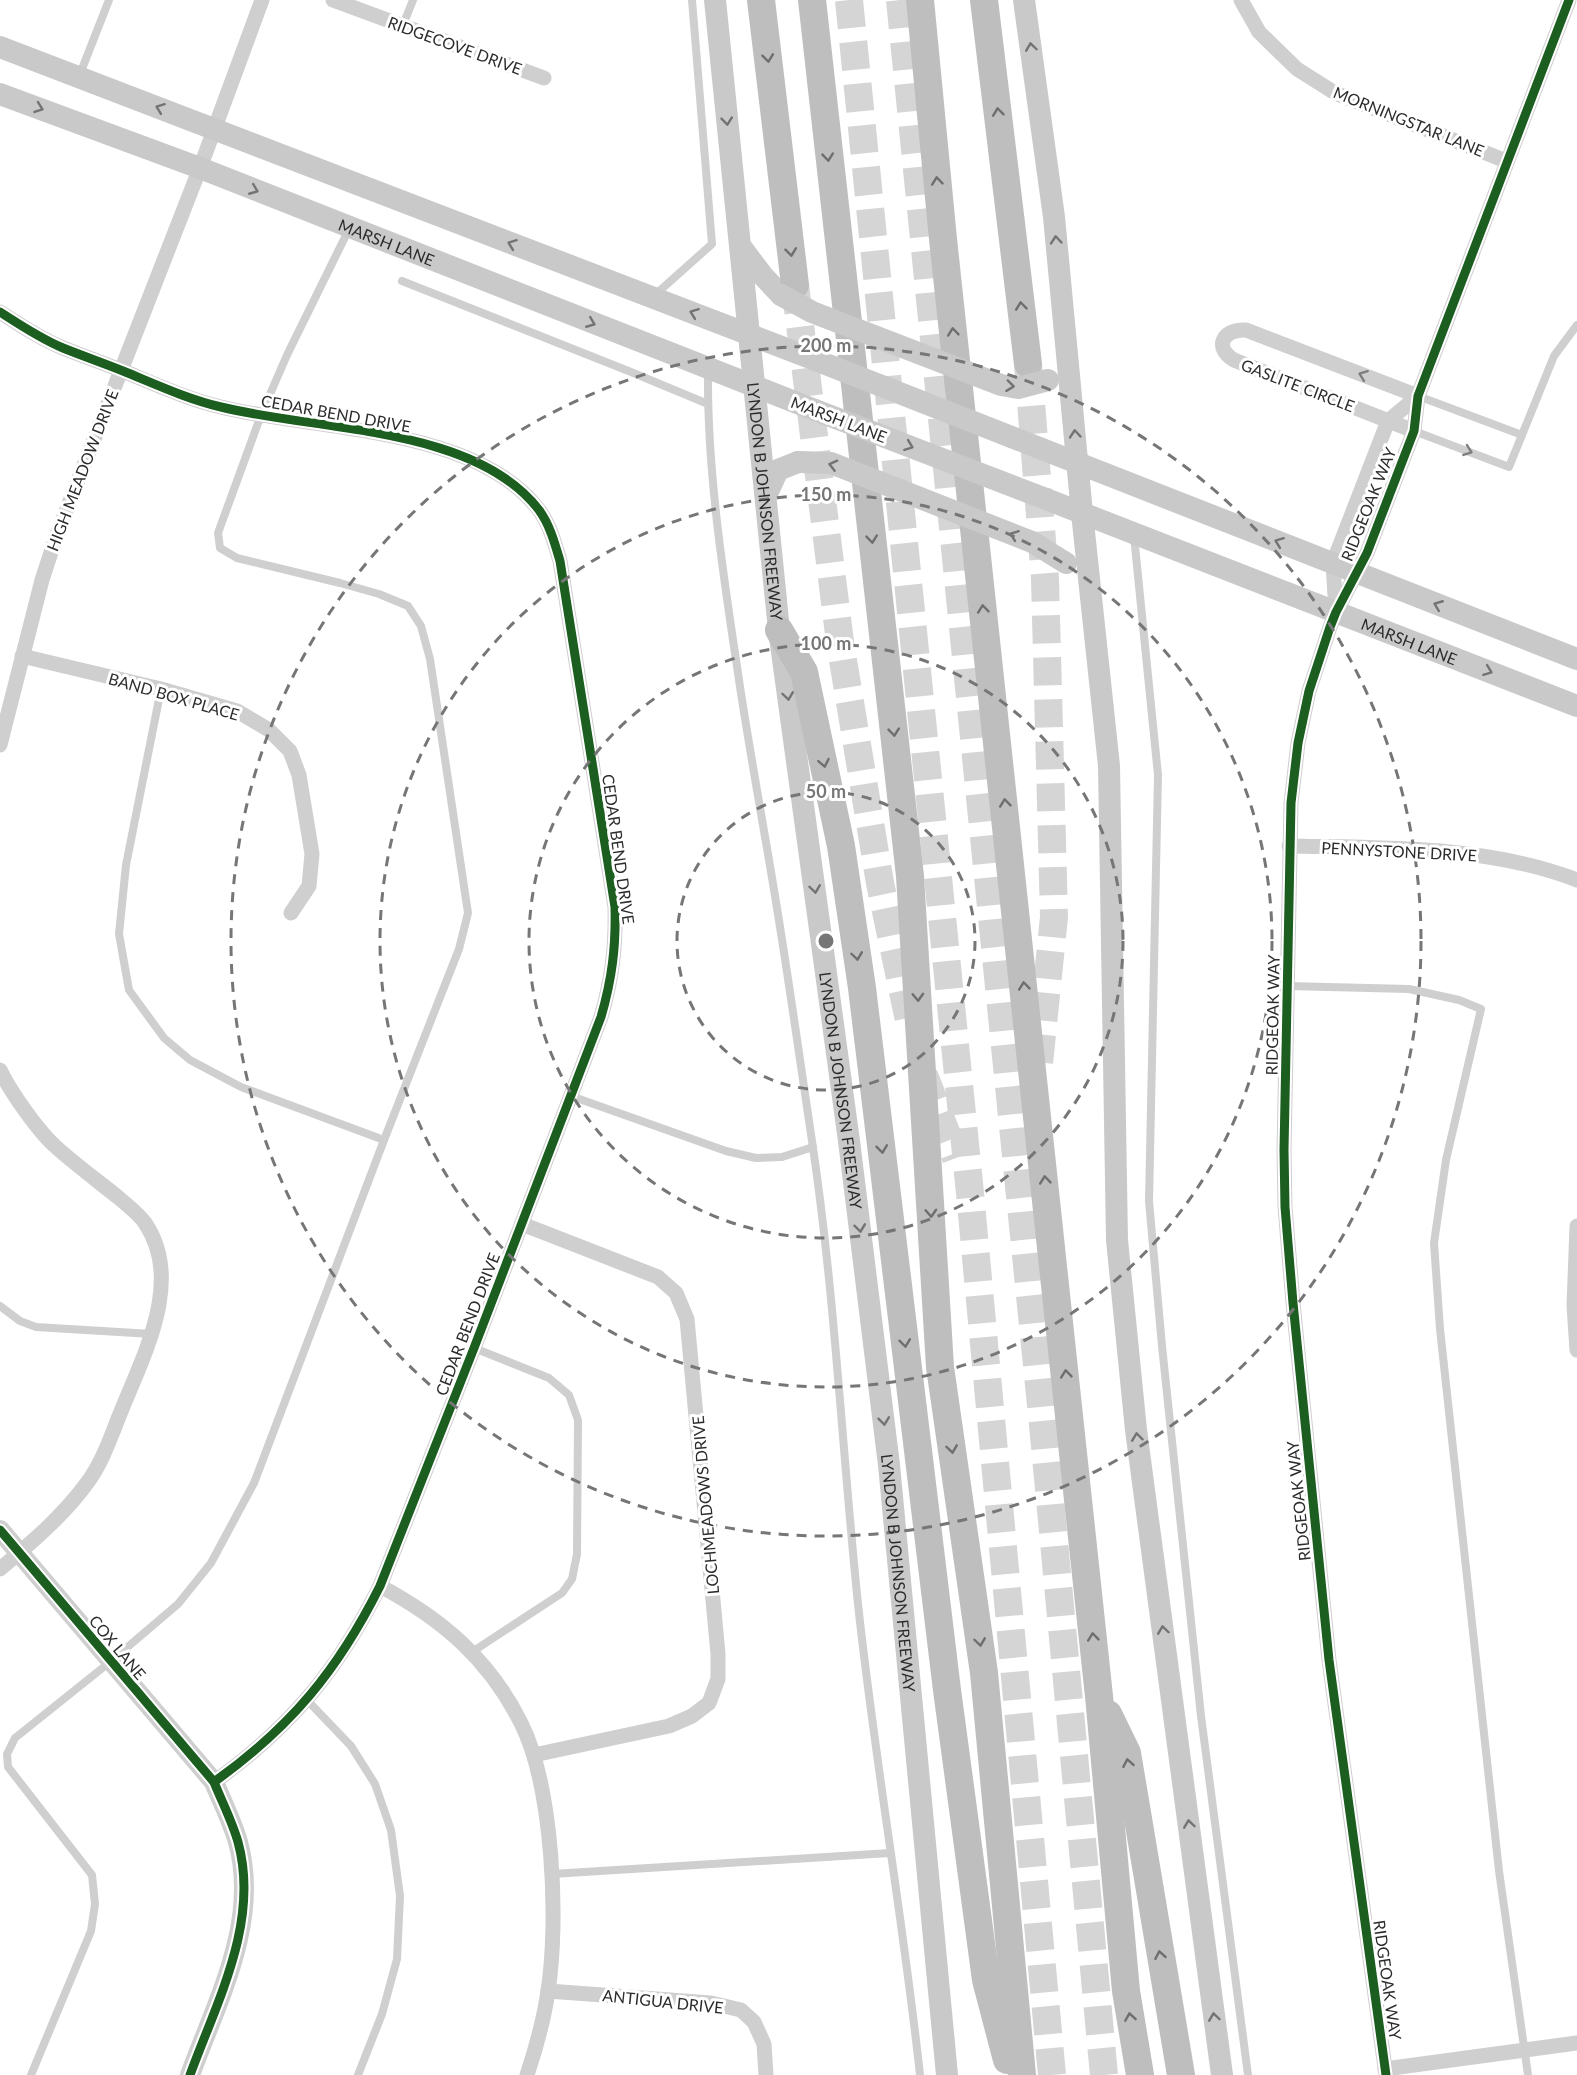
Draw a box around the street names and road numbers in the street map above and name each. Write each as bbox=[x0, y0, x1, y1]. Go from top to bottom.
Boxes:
street label: RIDGECOVE DRIVE bbox=[385, 12, 525, 78]
street label: MORNINGSTAR LANE bbox=[1331, 82, 1487, 160]
street label: MARSH LANE bbox=[336, 214, 437, 269]
street label: GASLITE CIRCLE bbox=[1239, 355, 1357, 415]
street label: LYNDON B JOHNSON FREEWAY bbox=[744, 381, 787, 621]
street label: HIGH MEADOW DRIVE bbox=[42, 386, 122, 554]
street label: CEDAR BEND DRIVE bbox=[260, 390, 412, 436]
street label: MARSH LANE bbox=[788, 392, 890, 446]
street label: RIDGEOAK WAY bbox=[1337, 444, 1399, 564]
street label: MARSH LANE bbox=[1359, 613, 1460, 668]
street label: BAND BOX PLACE bbox=[107, 668, 241, 724]
street label: CEDAR BEND DRIVE bbox=[599, 773, 639, 925]
street label: PENNYSTONE DRIVE bbox=[1321, 837, 1477, 865]
street label: RIDGEOAK WAY bbox=[1261, 954, 1283, 1076]
street label: LYNDON B JOHNSON FREEWAY bbox=[816, 971, 867, 1210]
street label: CEDAR BEND DRIVE bbox=[431, 1250, 503, 1398]
street label: LOCHMEADOWS DRIVE bbox=[688, 1415, 722, 1595]
street label: RIDGEOAK WAY bbox=[1282, 1440, 1314, 1562]
street label: LYNDON B JOHNSON FREEWAY bbox=[878, 1453, 920, 1693]
street label: COX LANE bbox=[86, 1611, 150, 1683]
street label: RIDGEOAK WAY bbox=[1370, 1919, 1406, 2041]
street label: ANTIGUA DRIVE bbox=[602, 1985, 724, 2017]

